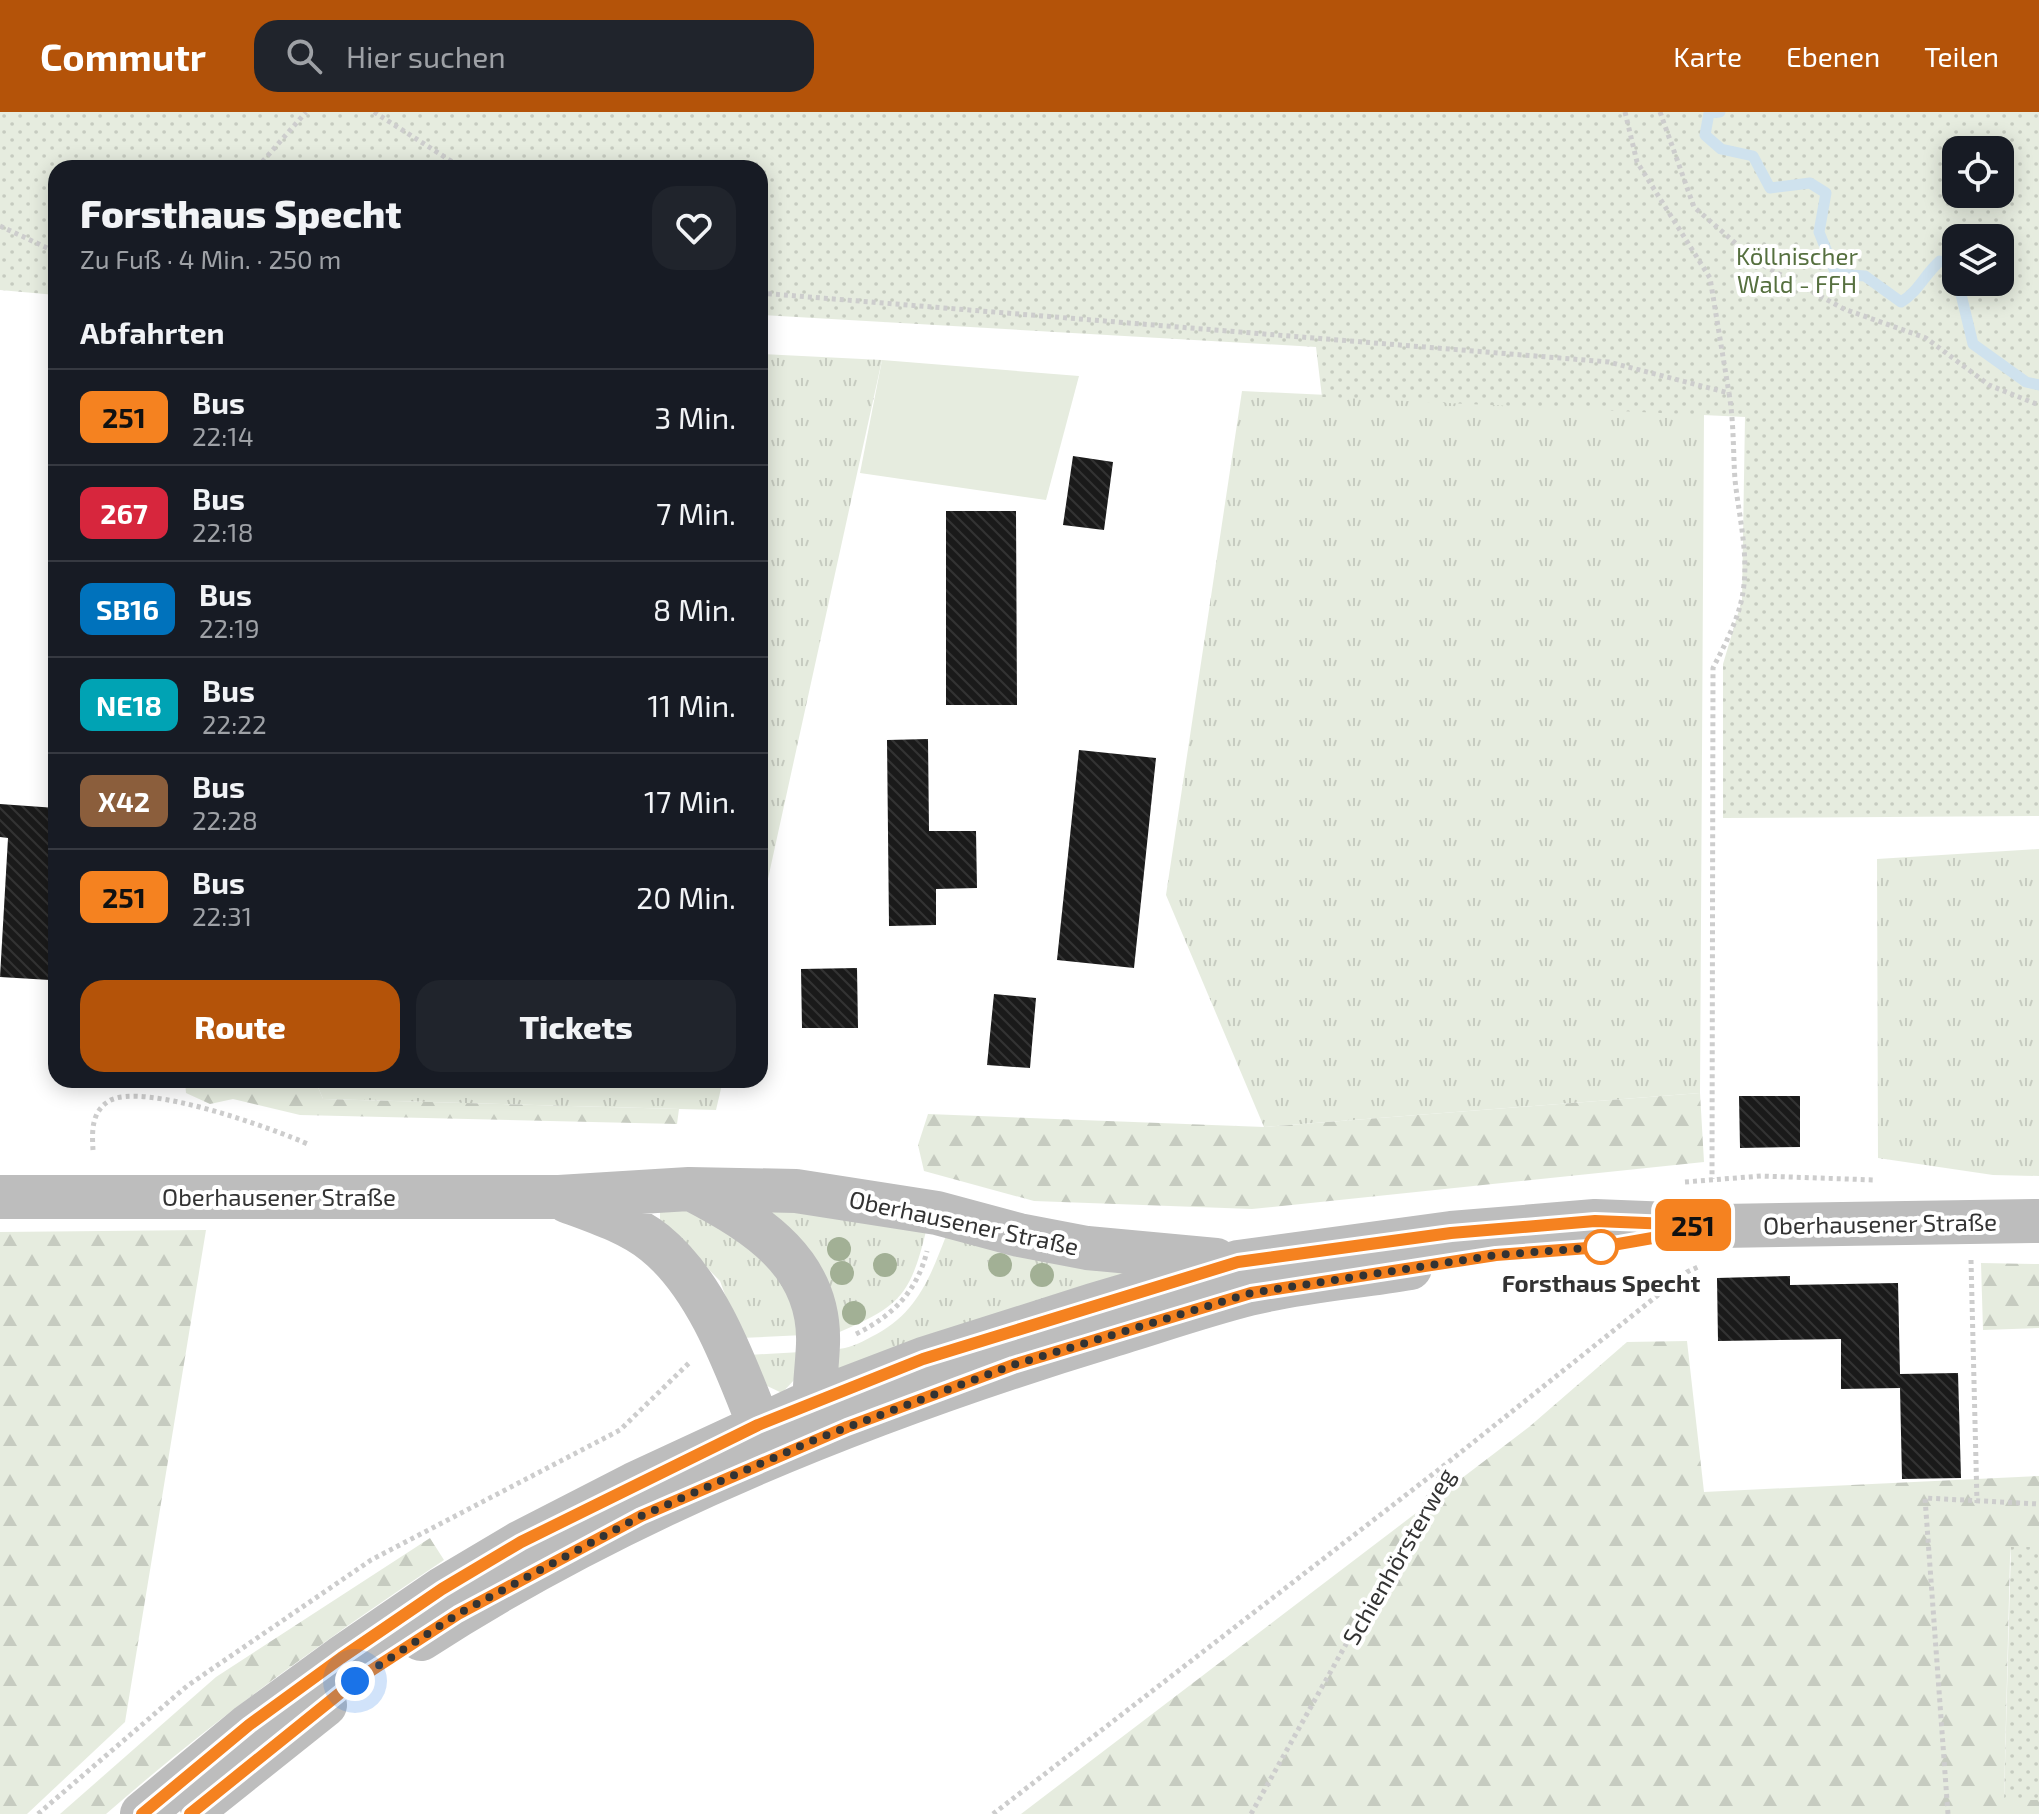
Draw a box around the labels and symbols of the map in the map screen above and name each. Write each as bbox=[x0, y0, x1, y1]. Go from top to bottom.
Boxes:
park label: Köllnischer Wald - FFH bbox=[1736, 241, 1858, 298]
street label: Oberhausener Straße bbox=[162, 1182, 396, 1211]
street label: Oberhausener Straße bbox=[847, 1184, 1081, 1260]
line badge: 251 bbox=[1647, 1199, 1739, 1251]
street label: Oberhausener Straße bbox=[1763, 1206, 1997, 1240]
marker: Forsthaus Specht bbox=[1584, 1230, 1618, 1264]
place label: Forsthaus Specht bbox=[1502, 1268, 1701, 1297]
street label: Schienhörsterweg bbox=[1336, 1463, 1460, 1649]
your location bbox=[335, 1661, 375, 1701]

